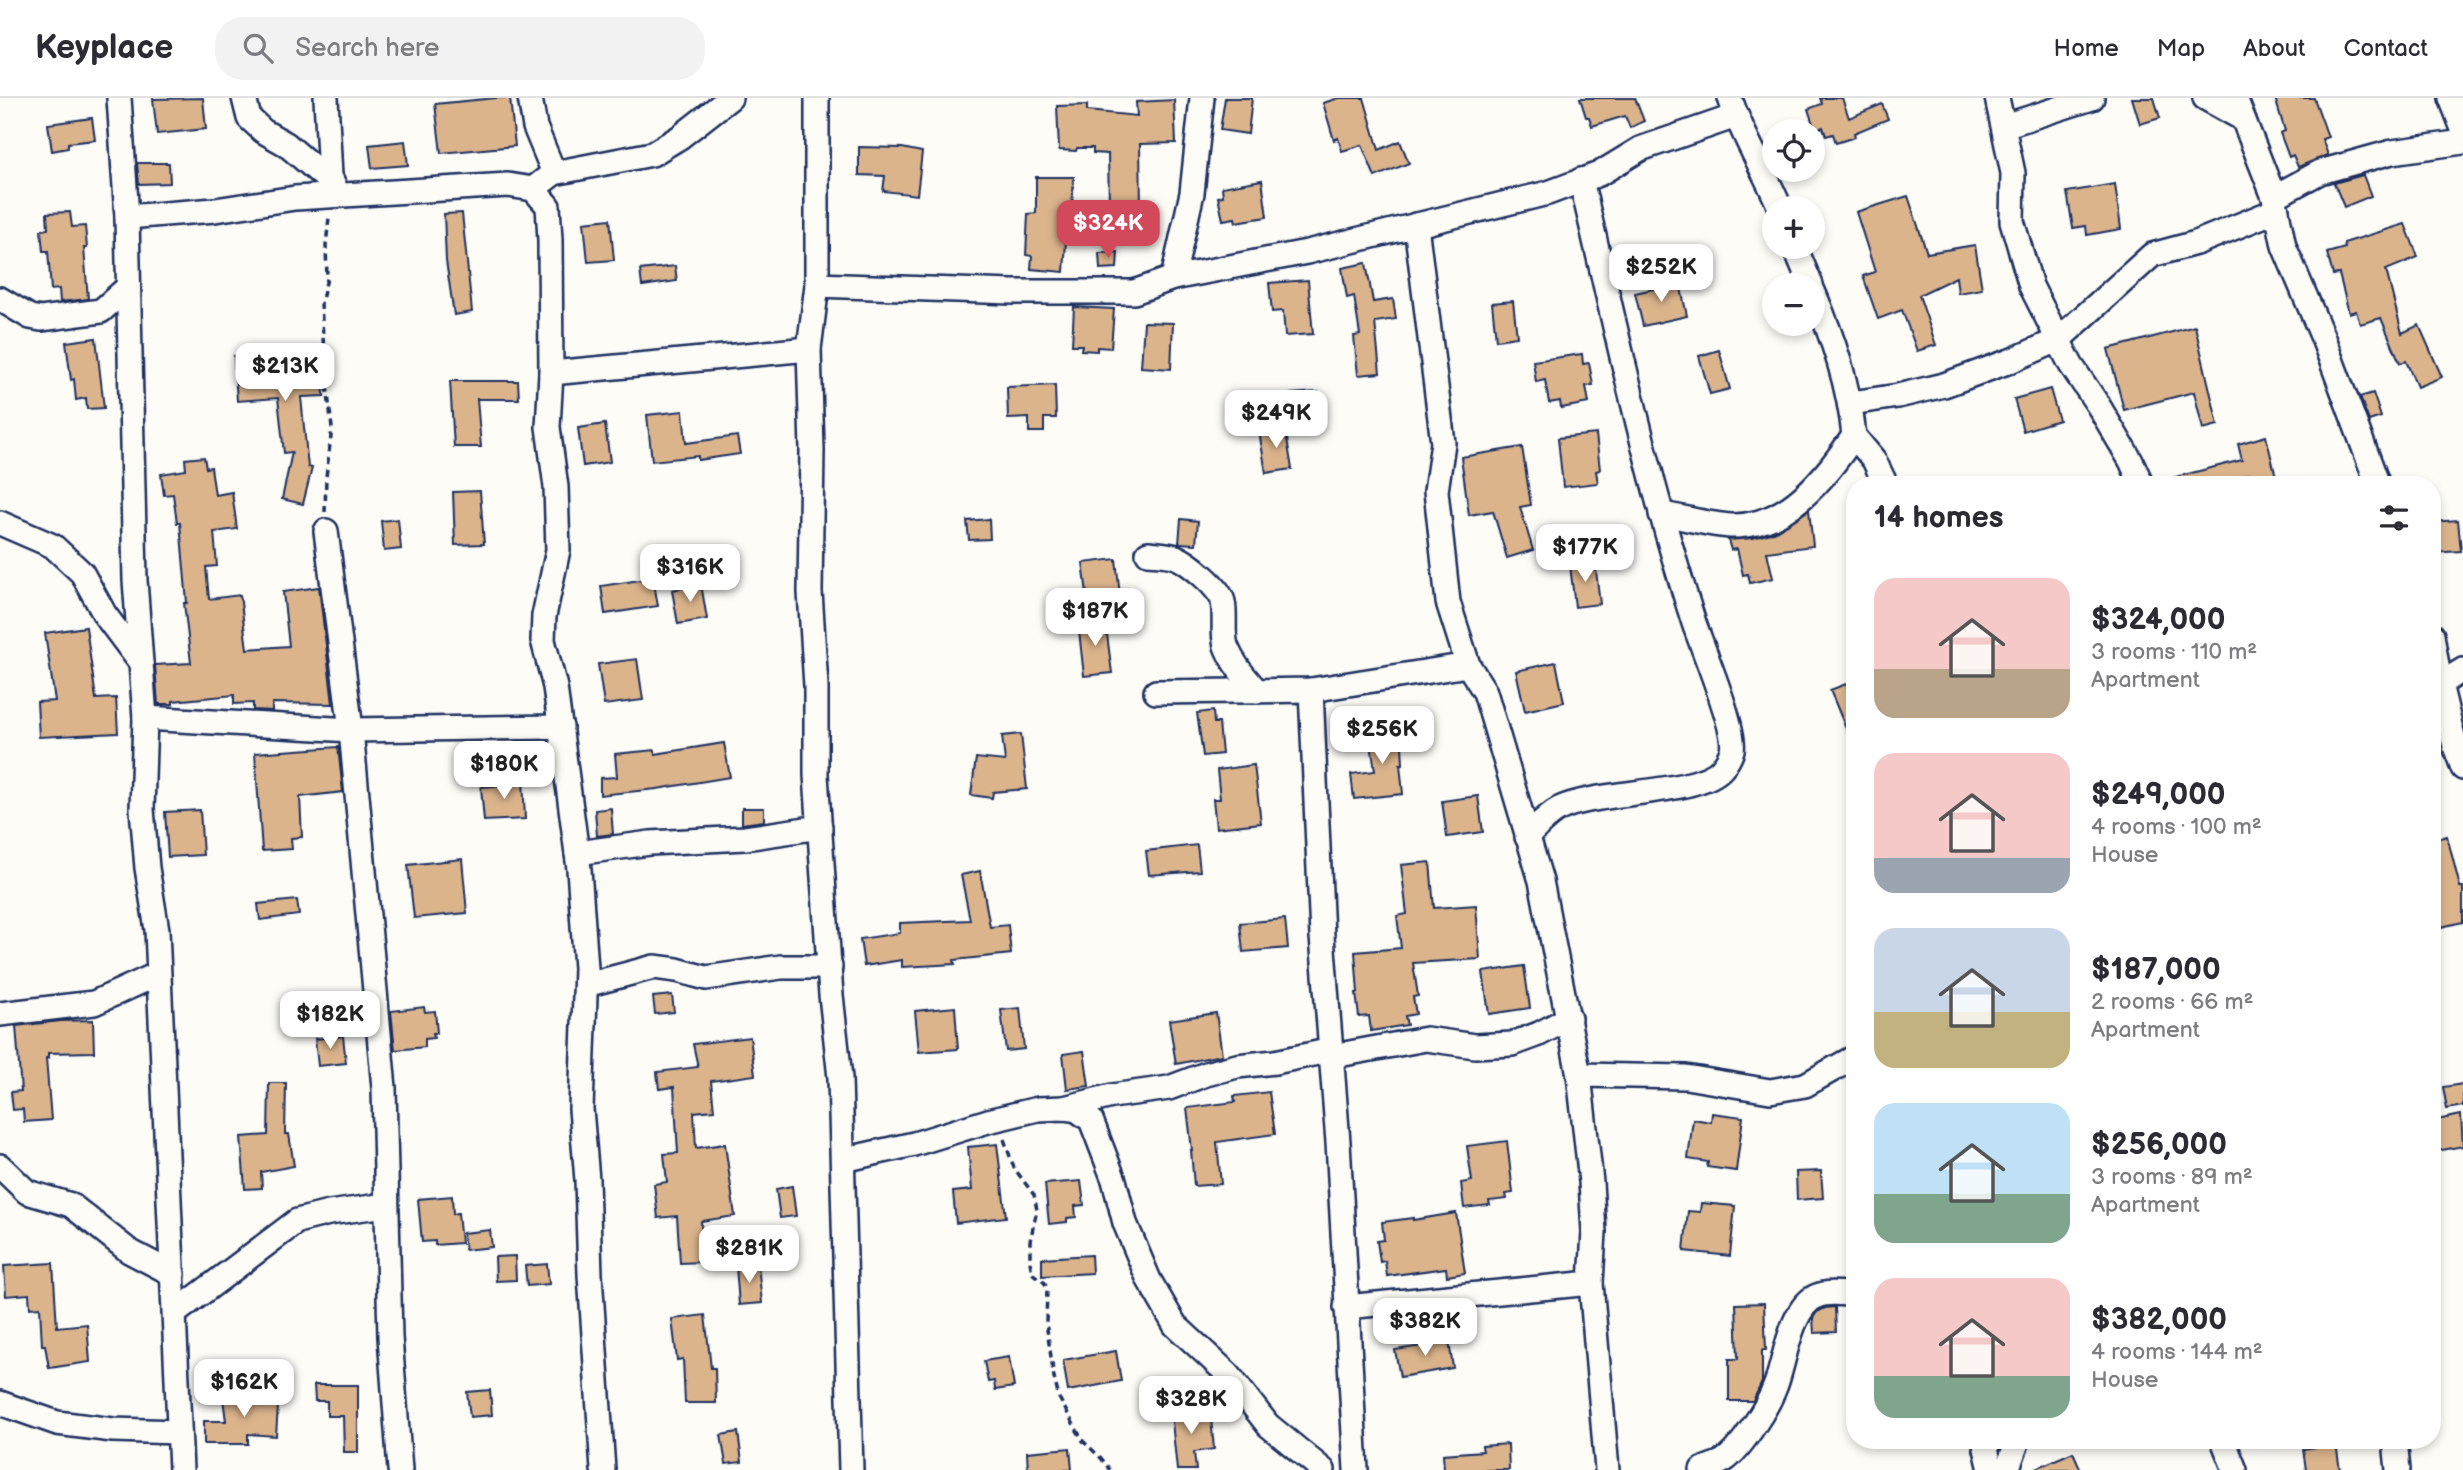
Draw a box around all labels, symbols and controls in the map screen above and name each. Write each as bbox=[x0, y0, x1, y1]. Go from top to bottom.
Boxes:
search box bbox=[215, 17, 705, 80]
text: Keyplace bbox=[35, 28, 173, 68]
icon: search bbox=[239, 29, 277, 67]
text: Search here bbox=[295, 33, 439, 64]
text: Home bbox=[2054, 34, 2119, 63]
text: Map bbox=[2157, 34, 2205, 63]
text: About bbox=[2243, 34, 2305, 63]
text: Contact bbox=[2343, 34, 2428, 63]
map controls bbox=[1762, 119, 1825, 336]
button: locate bbox=[1762, 119, 1825, 182]
button: + bbox=[1762, 196, 1825, 259]
pin: $324K bbox=[1059, 200, 1157, 260]
text: $324K bbox=[1073, 209, 1143, 237]
pin: $252K bbox=[1612, 244, 1710, 304]
text: $252K bbox=[1625, 253, 1697, 281]
button: − bbox=[1762, 273, 1825, 336]
pin: $213K bbox=[236, 344, 334, 403]
text: $213K bbox=[251, 352, 319, 380]
pin: $249K bbox=[1227, 390, 1325, 450]
text: $249K bbox=[1241, 399, 1311, 427]
icon: filters bbox=[2375, 499, 2413, 537]
text: 14 homes bbox=[1874, 500, 2003, 536]
pin: $177K bbox=[1536, 524, 1634, 584]
text: $177K bbox=[1552, 533, 1618, 561]
pin: $316K bbox=[641, 545, 739, 604]
text: $316K bbox=[656, 553, 724, 581]
pin: $187K bbox=[1046, 588, 1144, 648]
text: $187K bbox=[1062, 597, 1129, 625]
text: $324,000 bbox=[2091, 602, 2226, 638]
icon: home bbox=[1930, 606, 2014, 690]
text: 3 rooms · 110 m² bbox=[2091, 638, 2257, 666]
text: Apartment bbox=[2091, 666, 2200, 694]
pin: $256K bbox=[1333, 706, 1431, 766]
text: $256K bbox=[1346, 715, 1418, 743]
pin: $180K bbox=[455, 742, 553, 801]
text: $180K bbox=[470, 750, 538, 778]
text: $249,000 bbox=[2091, 777, 2226, 813]
icon: home bbox=[1930, 781, 2014, 865]
text: 4 rooms · 100 m² bbox=[2091, 813, 2262, 841]
text: House bbox=[2091, 841, 2158, 869]
text: $187,000 bbox=[2091, 952, 2221, 988]
icon: home bbox=[1930, 956, 2014, 1040]
text: 2 rooms · 66 m² bbox=[2091, 988, 2253, 1016]
pin: $182K bbox=[281, 992, 379, 1051]
text: $182K bbox=[296, 1000, 364, 1028]
text: Apartment bbox=[2091, 1016, 2200, 1044]
text: $256,000 bbox=[2091, 1127, 2227, 1163]
icon: home bbox=[1930, 1131, 2014, 1215]
text: 3 rooms · 89 m² bbox=[2091, 1163, 2253, 1191]
text: Apartment bbox=[2091, 1191, 2200, 1219]
pin: $281K bbox=[700, 1226, 798, 1285]
text: $281K bbox=[715, 1234, 783, 1262]
pin: $382K bbox=[1376, 1298, 1474, 1358]
text: $382,000 bbox=[2091, 1302, 2227, 1338]
icon: home bbox=[1930, 1306, 2014, 1390]
text: $382K bbox=[1389, 1307, 1461, 1335]
text: 4 rooms · 144 m² bbox=[2091, 1338, 2263, 1366]
pin: $162K bbox=[195, 1360, 293, 1419]
text: House bbox=[2091, 1366, 2158, 1394]
text: $162K bbox=[210, 1368, 278, 1396]
pin: $328K bbox=[1142, 1376, 1240, 1436]
text: $328K bbox=[1155, 1385, 1227, 1413]

